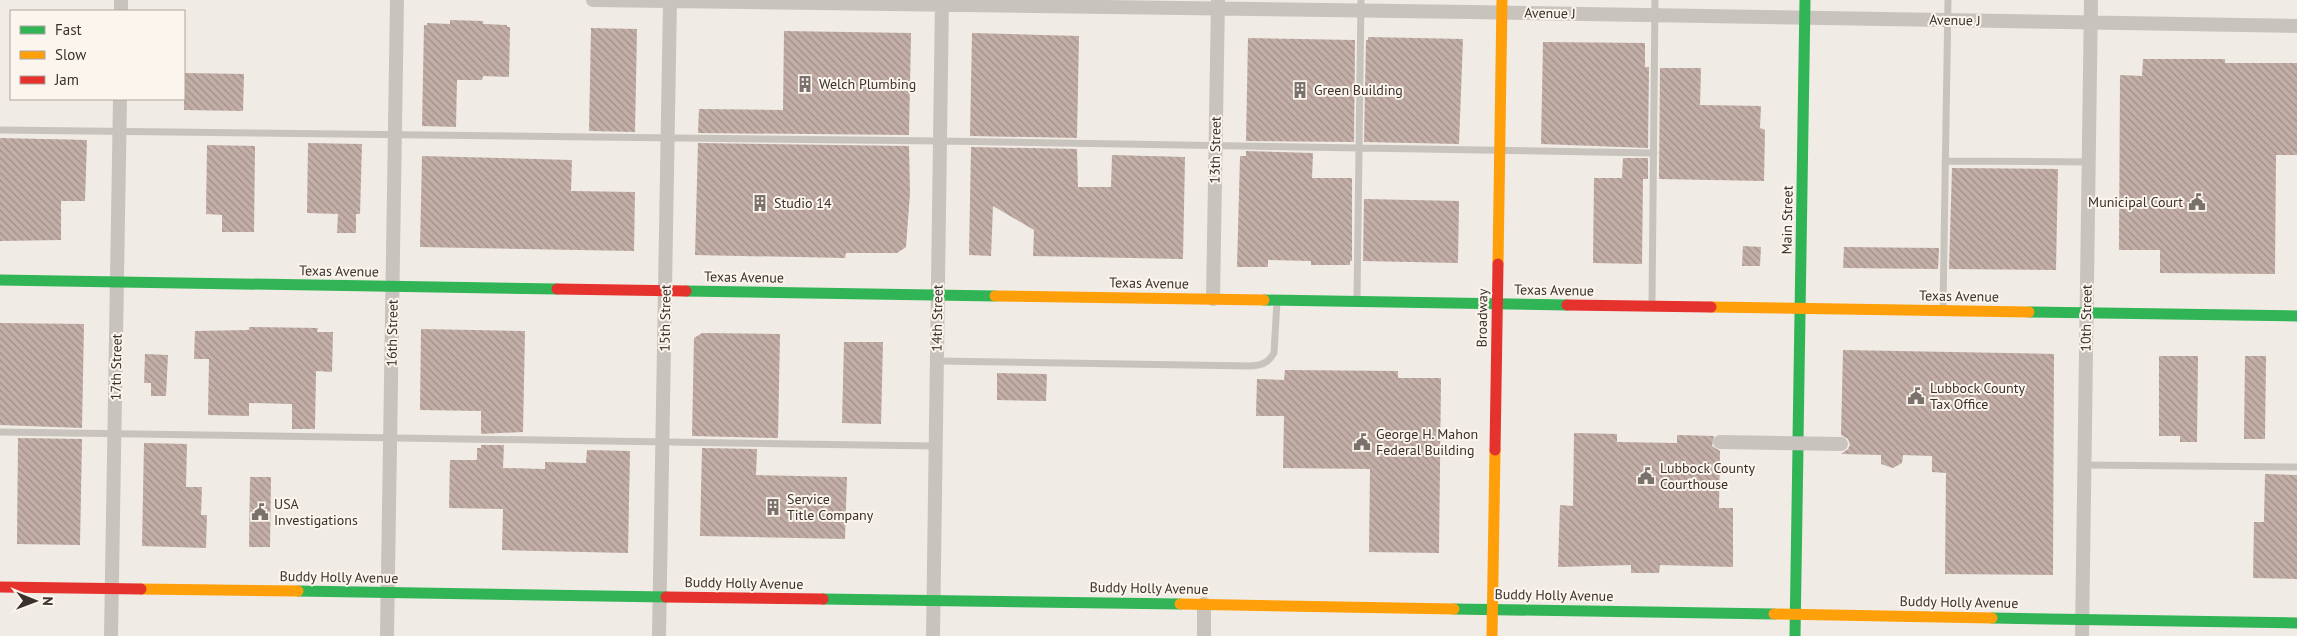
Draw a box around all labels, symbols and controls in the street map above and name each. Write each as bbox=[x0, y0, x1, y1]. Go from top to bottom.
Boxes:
street label: Avenue J bbox=[1524, 4, 1576, 22]
legend bbox=[10, 10, 185, 100]
street label: Avenue J bbox=[1929, 11, 1981, 29]
text: Fast bbox=[55, 20, 82, 39]
text: Slow bbox=[55, 45, 86, 64]
text: Jam bbox=[54, 70, 79, 89]
building icon: Welch Plumbing bbox=[795, 74, 815, 94]
place label: Welch Plumbing bbox=[819, 75, 916, 93]
building icon: Green Building bbox=[1290, 80, 1310, 100]
place label: Green Building bbox=[1314, 81, 1403, 99]
street label: 13th Street bbox=[1205, 116, 1225, 184]
street label: Main Street bbox=[1777, 185, 1797, 255]
public building icon: Municipal Court bbox=[2187, 192, 2207, 212]
building icon: Studio 14 bbox=[750, 193, 770, 213]
place label: Municipal Court bbox=[2088, 193, 2183, 211]
place label: Studio 14 bbox=[774, 194, 832, 212]
street label: Texas Avenue bbox=[299, 261, 379, 281]
street label: Texas Avenue bbox=[704, 267, 784, 287]
street label: Texas Avenue bbox=[1109, 273, 1189, 293]
street label: Texas Avenue bbox=[1514, 280, 1594, 300]
street label: 15th Street bbox=[655, 284, 675, 352]
street label: 14th Street bbox=[927, 284, 947, 352]
street label: 10th Street bbox=[2076, 284, 2096, 352]
street label: Texas Avenue bbox=[1919, 286, 1999, 306]
street label: Broadway bbox=[1472, 288, 1492, 347]
street label: 16th Street bbox=[382, 299, 402, 367]
street label: 17th Street bbox=[106, 333, 126, 401]
place label: Lubbock County Tax Office bbox=[1930, 379, 2025, 413]
public building icon: Lubbock County Tax Office bbox=[1906, 386, 1926, 406]
place label: George H. Mahon Federal Building bbox=[1376, 425, 1478, 459]
public building icon: George H. Mahon Federal Building bbox=[1352, 432, 1372, 452]
place label: Lubbock County Courthouse bbox=[1660, 459, 1755, 493]
public building icon: Lubbock County Courthouse bbox=[1636, 466, 1656, 486]
place label: Service Title Company bbox=[787, 490, 874, 524]
place label: USA Investigations bbox=[274, 495, 358, 529]
building icon: Service Title Company bbox=[763, 497, 783, 517]
public building icon: USA Investigations bbox=[250, 502, 270, 522]
street label: Buddy Holly Avenue bbox=[280, 567, 398, 587]
street label: Buddy Holly Avenue bbox=[685, 573, 803, 593]
north arrow bbox=[10, 576, 60, 626]
street label: Buddy Holly Avenue bbox=[1090, 578, 1208, 598]
street label: Buddy Holly Avenue bbox=[1495, 585, 1613, 605]
street label: Buddy Holly Avenue bbox=[1900, 592, 2018, 612]
text: N bbox=[39, 596, 57, 606]

